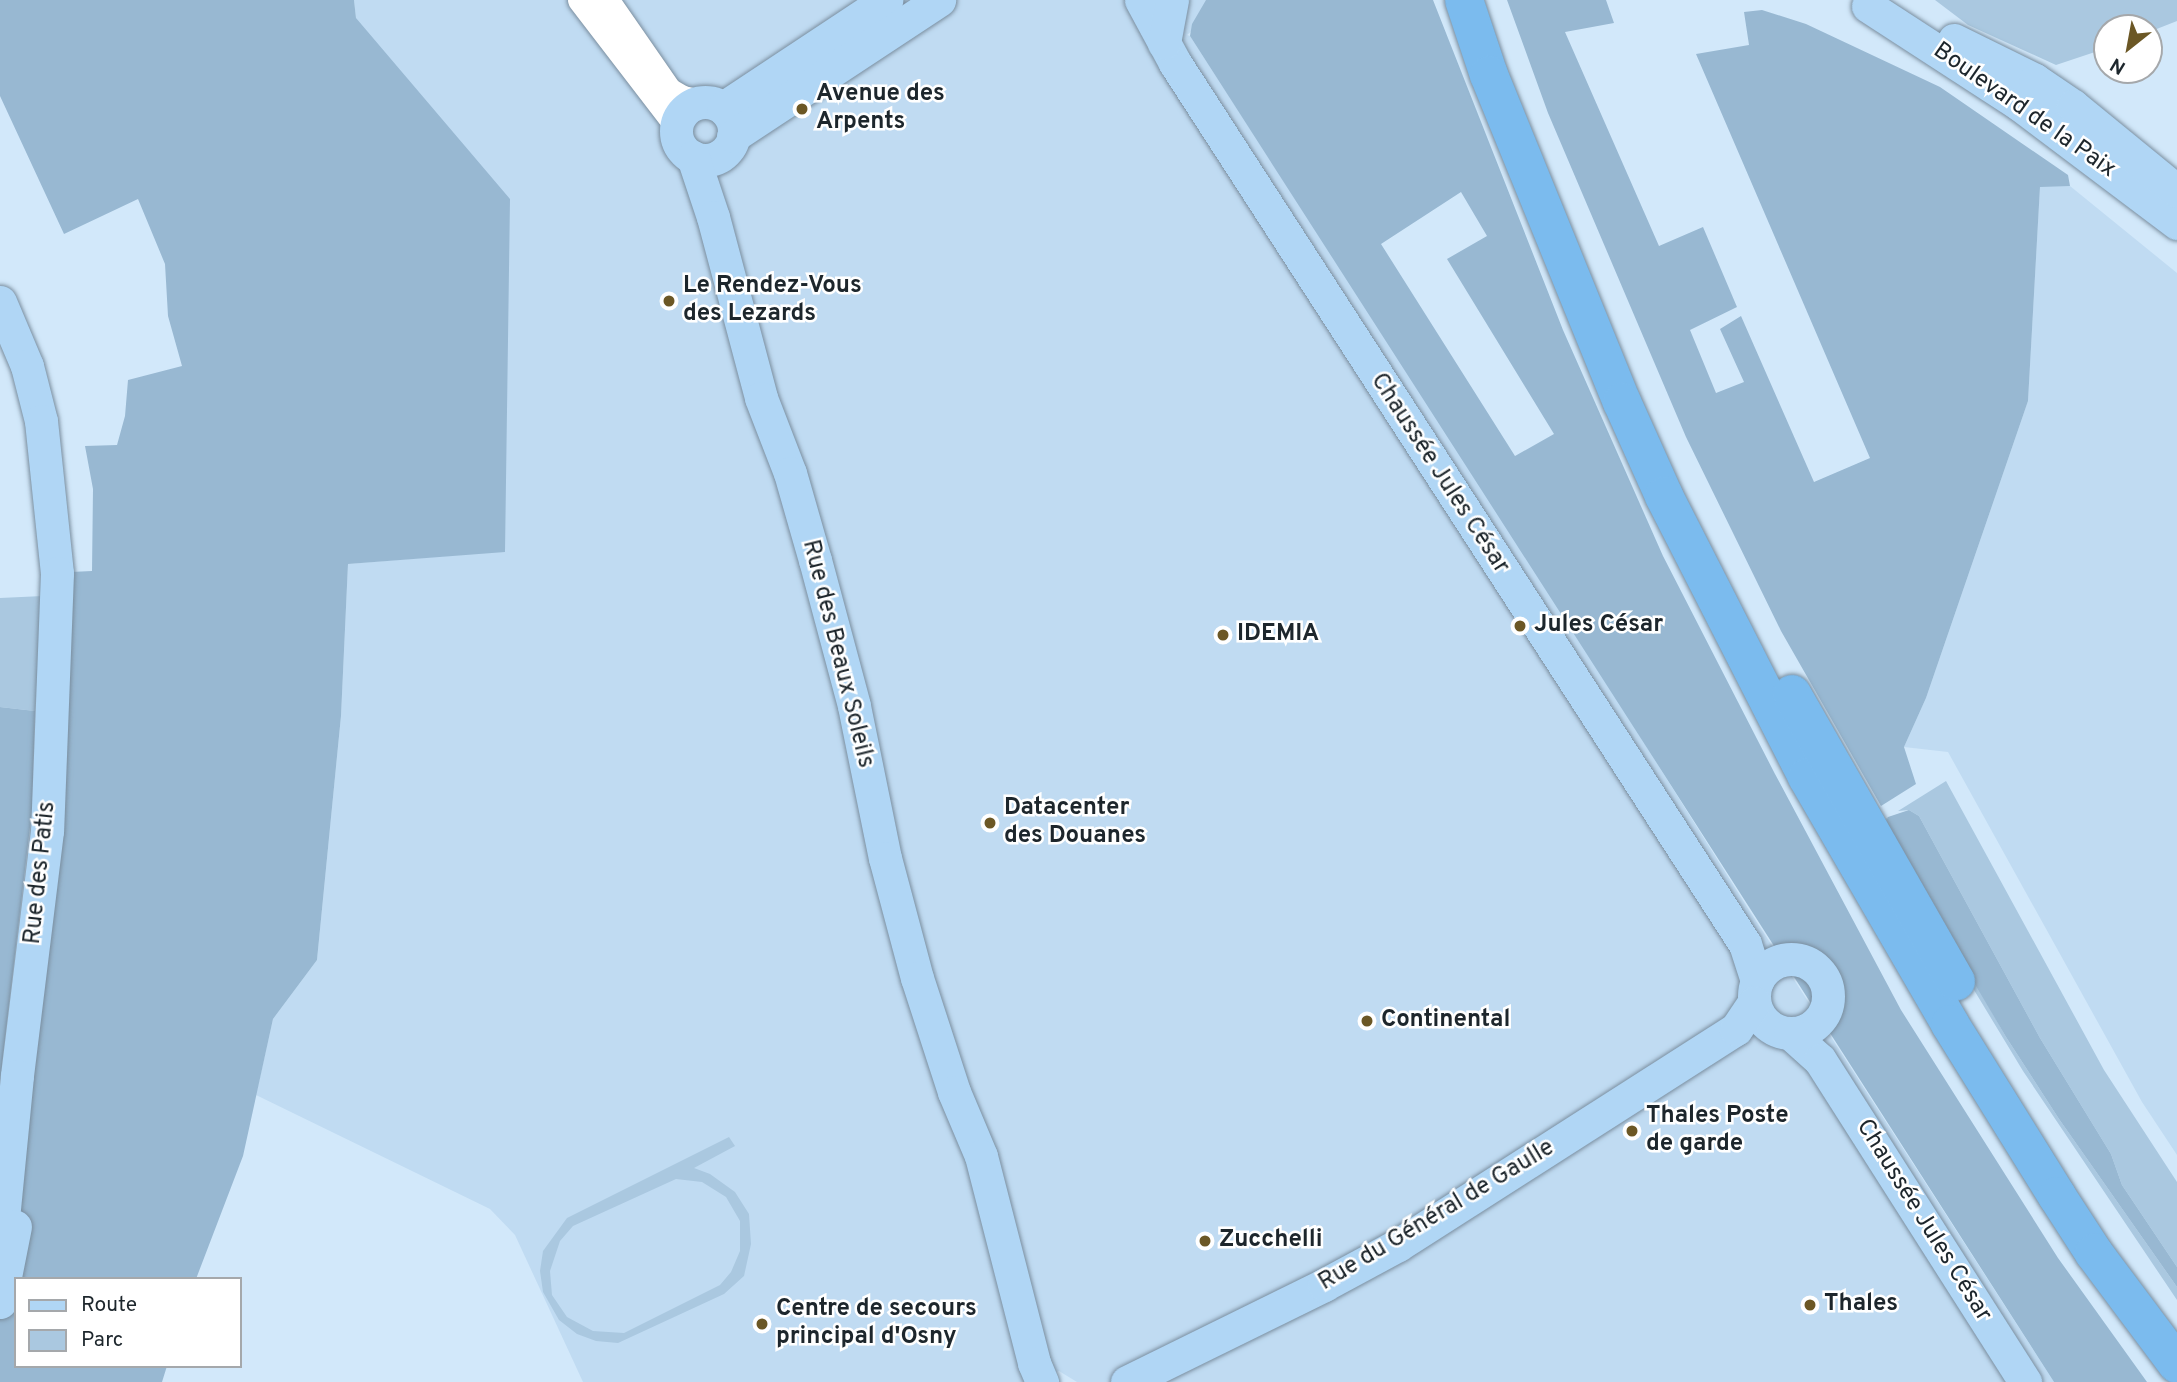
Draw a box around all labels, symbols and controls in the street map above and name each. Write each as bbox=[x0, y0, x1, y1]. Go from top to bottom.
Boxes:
north arrow bbox=[2093, 14, 2163, 84]
street label: Boulevard de la Paix bbox=[1927, 37, 2121, 185]
text: N bbox=[2106, 51, 2130, 79]
place label: Avenue des Arpents bbox=[816, 81, 945, 137]
marker: Avenue des Arpents bbox=[794, 101, 810, 117]
place label: Le Rendez-Vous des Lezards bbox=[683, 273, 862, 329]
marker: Le Rendez-Vous des Lezards bbox=[661, 293, 677, 309]
street label: Chaussée Jules César bbox=[1363, 368, 1515, 580]
street label: Rue des Beaux Soleils bbox=[795, 537, 879, 771]
place label: Jules César bbox=[1534, 612, 1663, 640]
marker: Jules César bbox=[1512, 618, 1528, 634]
place label: IDEMIA bbox=[1237, 621, 1319, 649]
marker: IDEMIA bbox=[1215, 627, 1231, 643]
place label: Datacenter des Douanes bbox=[1004, 795, 1146, 851]
street label: Rue des Patis bbox=[19, 800, 63, 946]
marker: Datacenter des Douanes bbox=[982, 815, 998, 831]
place label: Continental bbox=[1381, 1007, 1510, 1035]
marker: Continental bbox=[1359, 1013, 1375, 1029]
place label: Thales Poste de garde bbox=[1646, 1103, 1789, 1159]
street label: Chaussée Jules César bbox=[1849, 1114, 1997, 1328]
marker: Thales Poste de garde bbox=[1624, 1123, 1640, 1139]
street label: Rue du Général de Gaulle bbox=[1314, 1134, 1560, 1298]
place label: Zucchelli bbox=[1219, 1227, 1323, 1255]
marker: Zucchelli bbox=[1197, 1233, 1213, 1249]
legend bbox=[14, 1277, 242, 1368]
place label: Thales bbox=[1824, 1291, 1898, 1319]
text: Route bbox=[81, 1292, 137, 1319]
place label: Centre de secours principal d'Osny bbox=[776, 1296, 977, 1352]
marker: Thales bbox=[1802, 1297, 1818, 1313]
marker: Centre de secours principal d'Osny bbox=[754, 1316, 770, 1332]
text: Parc bbox=[81, 1327, 123, 1354]

